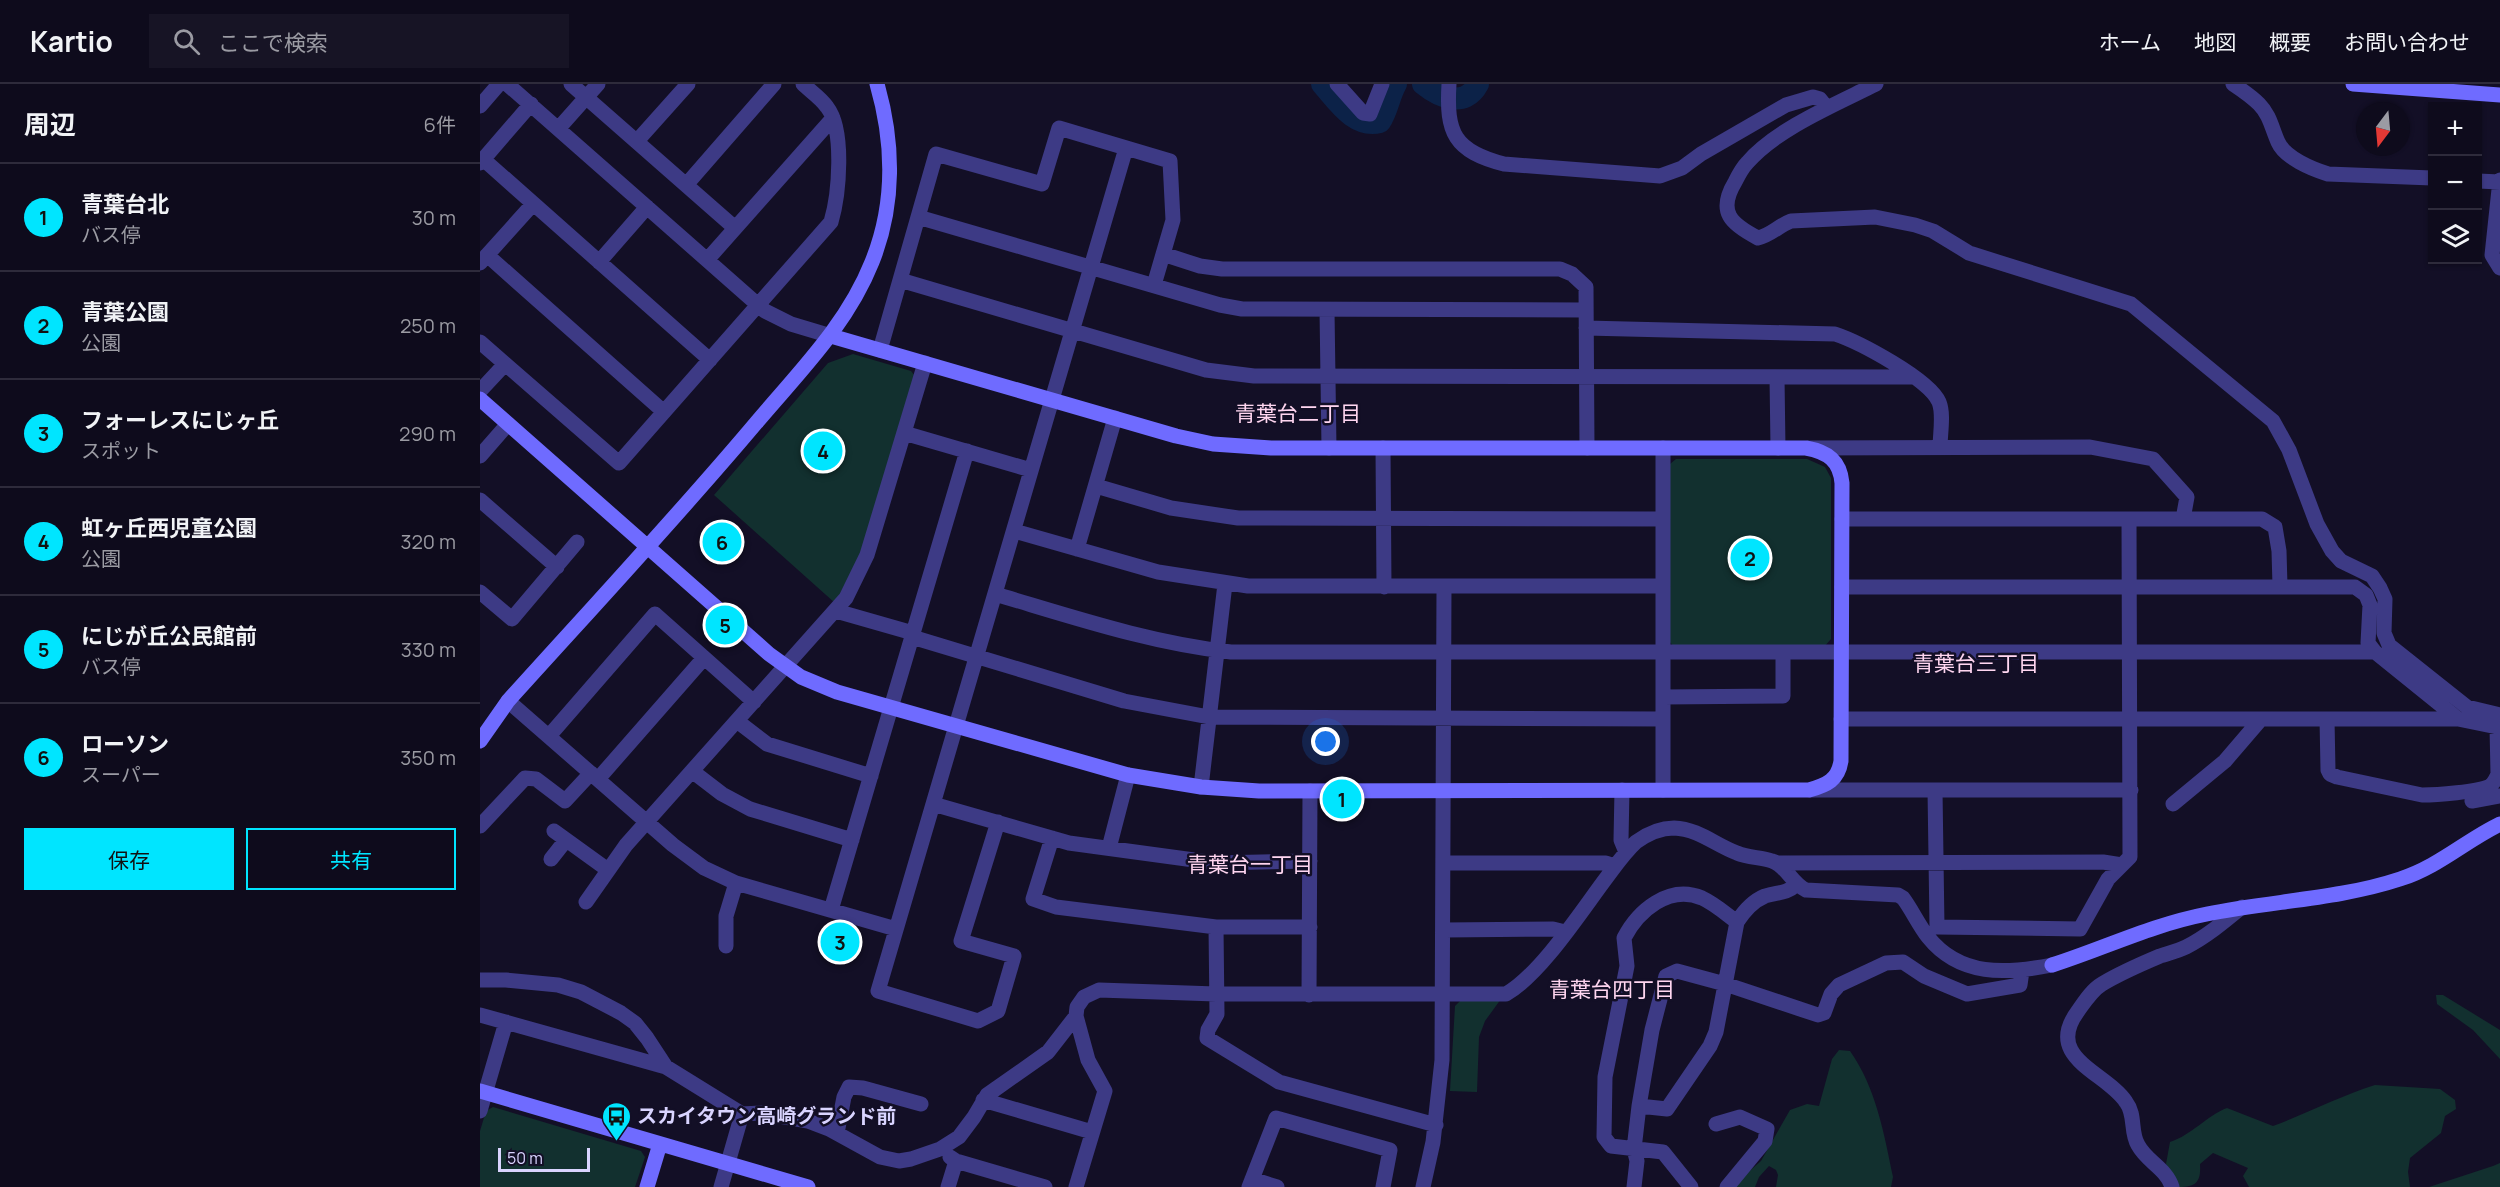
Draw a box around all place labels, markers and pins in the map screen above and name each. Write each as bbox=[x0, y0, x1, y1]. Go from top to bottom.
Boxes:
pin: 4 bbox=[804, 428, 842, 473]
pin: 6 bbox=[702, 520, 742, 564]
pin: 2 bbox=[1730, 536, 1770, 580]
pin: 5 bbox=[706, 602, 744, 648]
pin: 1 bbox=[1322, 776, 1362, 822]
pin: 3 bbox=[820, 920, 860, 964]
bus stop icon: スカイタウン高崎グランド前 bbox=[600, 1100, 632, 1142]
place label: スカイタウン高崎グランド前 bbox=[637, 1102, 896, 1129]

